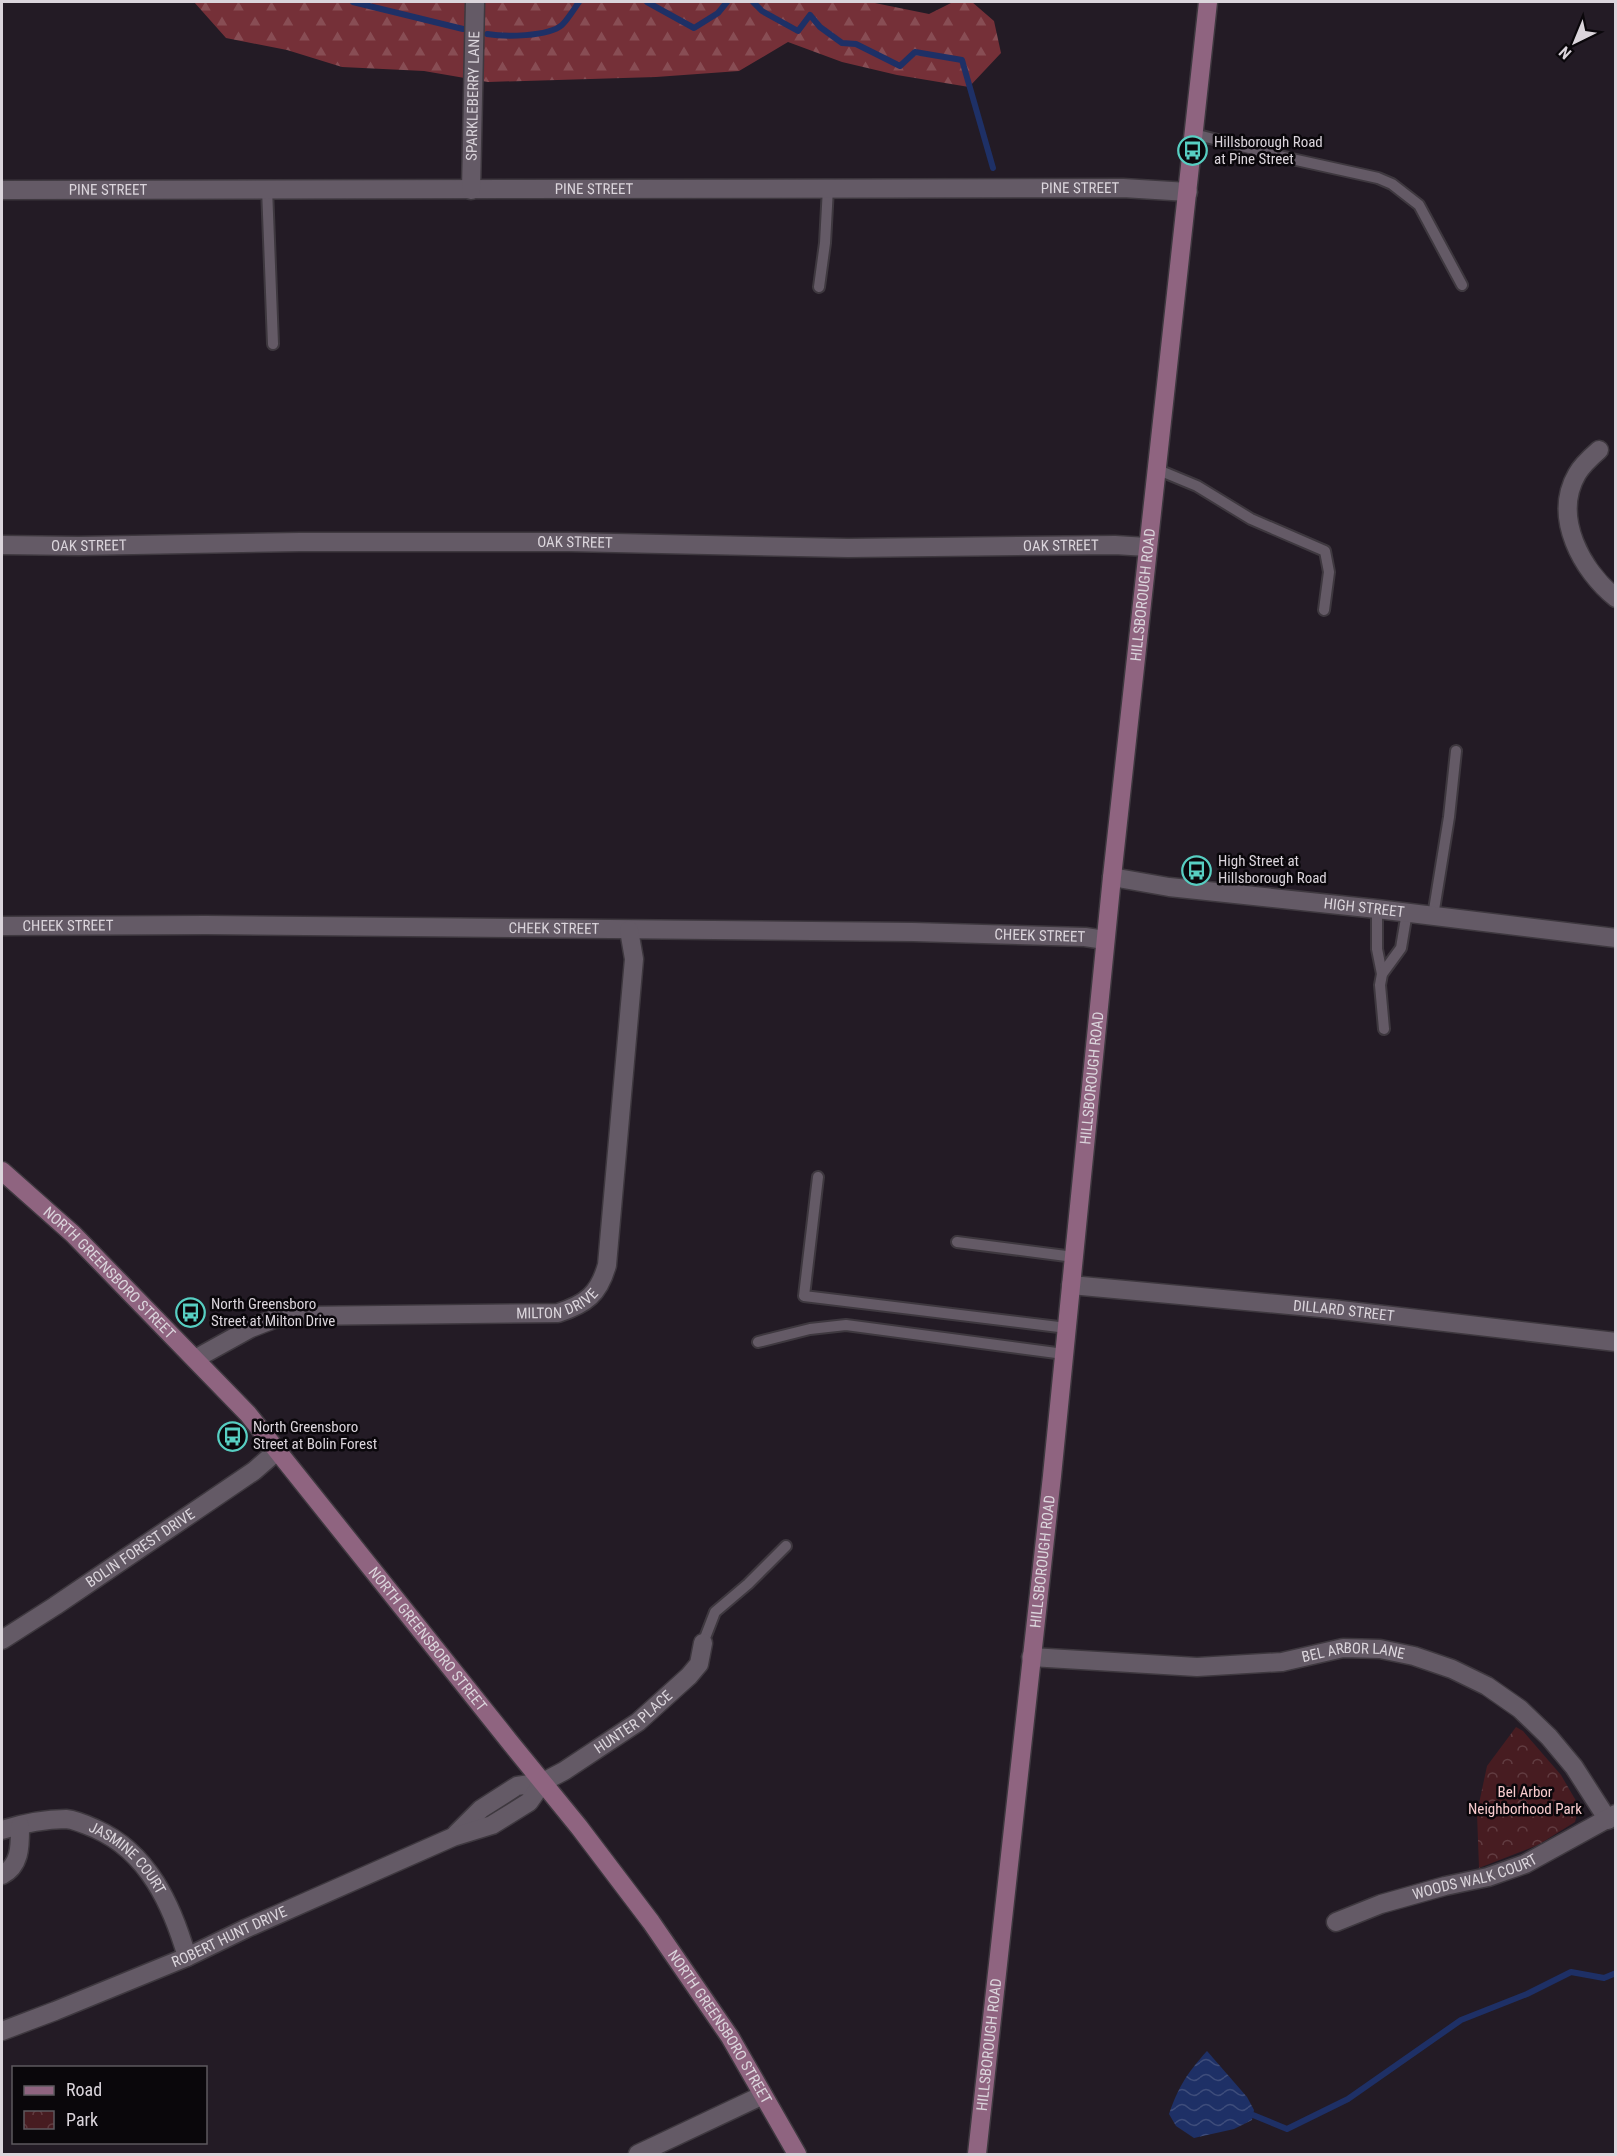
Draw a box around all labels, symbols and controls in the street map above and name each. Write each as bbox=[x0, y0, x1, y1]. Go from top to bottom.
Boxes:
north arrow bbox=[1545, 12, 1605, 72]
street label: SPARKLEBERRY LANE bbox=[463, 31, 483, 161]
text: N bbox=[1555, 42, 1575, 63]
place label: Hillsborough Road at Pine Street bbox=[1214, 133, 1323, 168]
bus stop icon: Hillsborough Road at Pine Street bbox=[1177, 135, 1209, 167]
street label: PINE STREET bbox=[1041, 179, 1120, 197]
street label: PINE STREET bbox=[555, 180, 634, 198]
street label: PINE STREET bbox=[69, 181, 148, 199]
street label: HILLSBOROUGH ROAD bbox=[1127, 527, 1159, 662]
street label: OAK STREET bbox=[537, 533, 613, 552]
street label: OAK STREET bbox=[51, 536, 127, 555]
street label: OAK STREET bbox=[1023, 536, 1099, 555]
place label: High Street at Hillsborough Road bbox=[1218, 852, 1327, 887]
bus stop icon: High Street at Hillsborough Road bbox=[1181, 854, 1213, 886]
street label: HIGH STREET bbox=[1323, 894, 1406, 921]
street label: CHEEK STREET bbox=[23, 916, 114, 935]
street label: CHEEK STREET bbox=[508, 919, 600, 938]
street label: CHEEK STREET bbox=[994, 925, 1086, 946]
street label: HILLSBOROUGH ROAD bbox=[1076, 1011, 1107, 1145]
street label: NORTH GREENSBORO STREET bbox=[40, 1203, 179, 1343]
street label: MILTON DRIVE bbox=[516, 1285, 602, 1322]
place label: North Greensboro Street at Milton Drive bbox=[211, 1295, 335, 1330]
street label: DILLARD STREET bbox=[1292, 1296, 1396, 1325]
bus stop icon: North Greensboro Street at Milton Drive bbox=[174, 1297, 206, 1329]
place label: North Greensboro Street at Bolin Forest bbox=[253, 1418, 377, 1453]
bus stop icon: North Greensboro Street at Bolin Forest bbox=[216, 1420, 248, 1452]
street label: HILLSBOROUGH ROAD bbox=[1026, 1494, 1059, 1629]
street label: BOLIN FOREST DRIVE bbox=[82, 1505, 198, 1591]
street label: NORTH GREENSBORO STREET bbox=[365, 1563, 491, 1715]
street label: BEL ARBOR LANE bbox=[1300, 1639, 1406, 1666]
street label: HUNTER PLACE bbox=[591, 1687, 676, 1757]
park label: Bel Arbor Neighborhood Park bbox=[1468, 1783, 1582, 1818]
street label: JASMINE COURT bbox=[86, 1818, 170, 1897]
street label: WOODS WALK COURT bbox=[1410, 1850, 1540, 1904]
street label: ROBERT HUNT DRIVE bbox=[169, 1903, 290, 1971]
street label: NORTH GREENSBORO STREET bbox=[664, 1946, 776, 2107]
street label: HILLSBOROUGH ROAD bbox=[973, 1977, 1005, 2112]
legend bbox=[12, 2066, 207, 2144]
text: Road bbox=[66, 2079, 102, 2100]
text: Park bbox=[66, 2109, 98, 2130]

